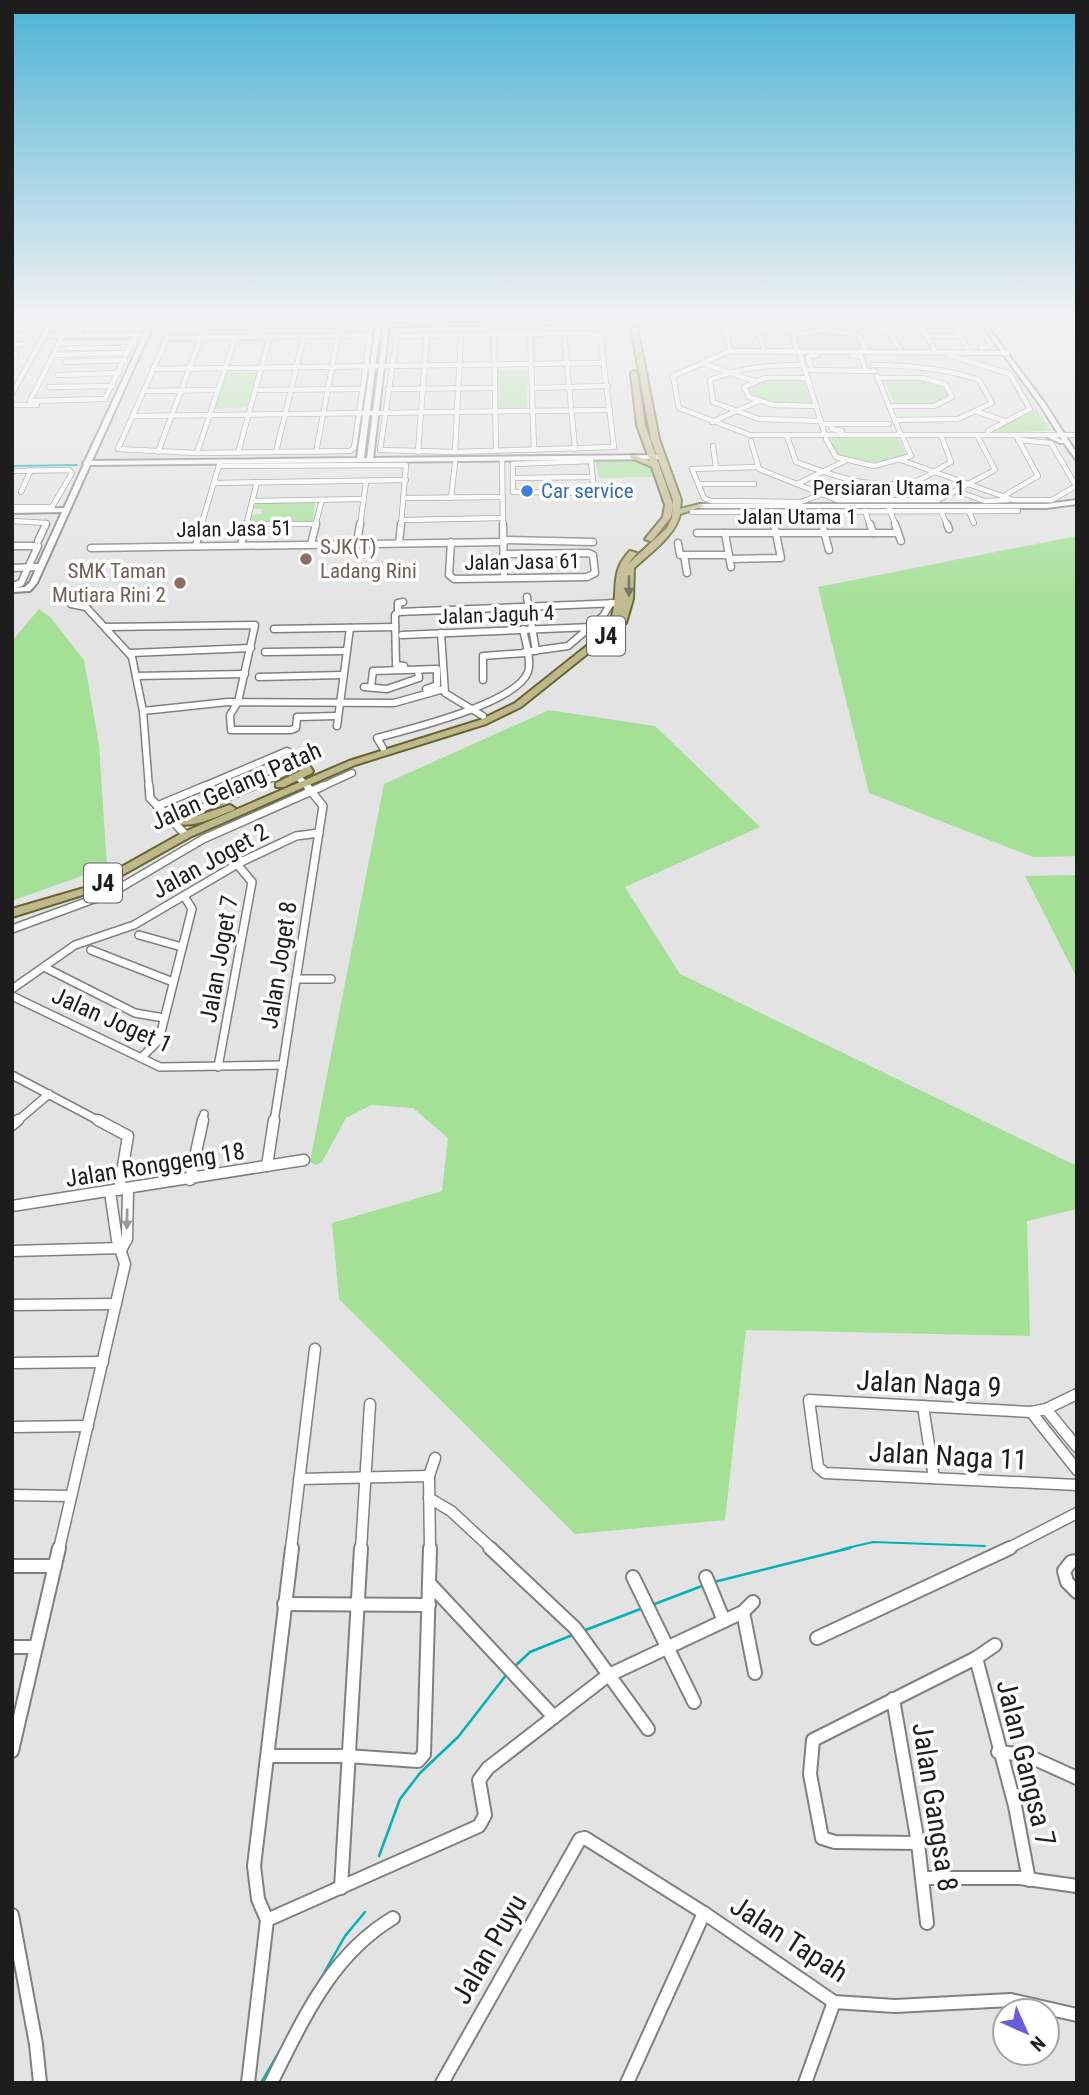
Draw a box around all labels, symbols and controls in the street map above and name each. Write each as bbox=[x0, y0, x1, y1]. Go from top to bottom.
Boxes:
street label: Persiaran Utama 1 bbox=[813, 476, 965, 500]
place label: Car service bbox=[541, 479, 634, 503]
marker: Car service bbox=[519, 483, 535, 499]
street label: Jalan Utama 1 bbox=[737, 505, 857, 529]
street label: Jalan Jasa 51 bbox=[176, 516, 292, 542]
place label: SJK(T) Ladang Rini bbox=[320, 535, 417, 583]
street label: Jalan Jasa 61 bbox=[464, 549, 580, 575]
marker: SJK(T) Ladang Rini bbox=[298, 551, 314, 567]
place label: SMK Taman Mutiara Rini 2 bbox=[52, 559, 166, 607]
marker: SMK Taman Mutiara Rini 2 bbox=[172, 575, 188, 591]
one-way arrow bbox=[623, 575, 635, 597]
street label: Jalan Jaguh 4 bbox=[438, 601, 554, 629]
road number: J4 bbox=[587, 616, 625, 656]
street label: Jalan Gelang Patah bbox=[146, 736, 326, 836]
street label: Jalan Joget 2 bbox=[147, 818, 273, 904]
road number: J4 bbox=[84, 863, 122, 902]
street label: Jalan Joget 7 bbox=[194, 893, 244, 1025]
street label: Jalan Joget 8 bbox=[255, 899, 303, 1031]
street label: Jalan Joget 1 bbox=[48, 981, 176, 1059]
street label: Jalan Ronggeng 18 bbox=[63, 1137, 247, 1193]
one-way arrow bbox=[122, 1208, 133, 1230]
street label: Jalan Naga 9 bbox=[856, 1364, 1002, 1404]
street label: Jalan Naga 11 bbox=[868, 1435, 1028, 1477]
street label: Jalan Gangsa 7 bbox=[989, 1676, 1063, 1850]
street label: Jalan Gangsa 8 bbox=[905, 1720, 965, 1894]
street label: Jalan Puyu bbox=[444, 1888, 534, 2010]
street label: Jalan Tapah bbox=[724, 1889, 854, 1989]
north arrow bbox=[991, 1997, 1061, 2067]
text: N bbox=[1025, 2031, 1050, 2056]

